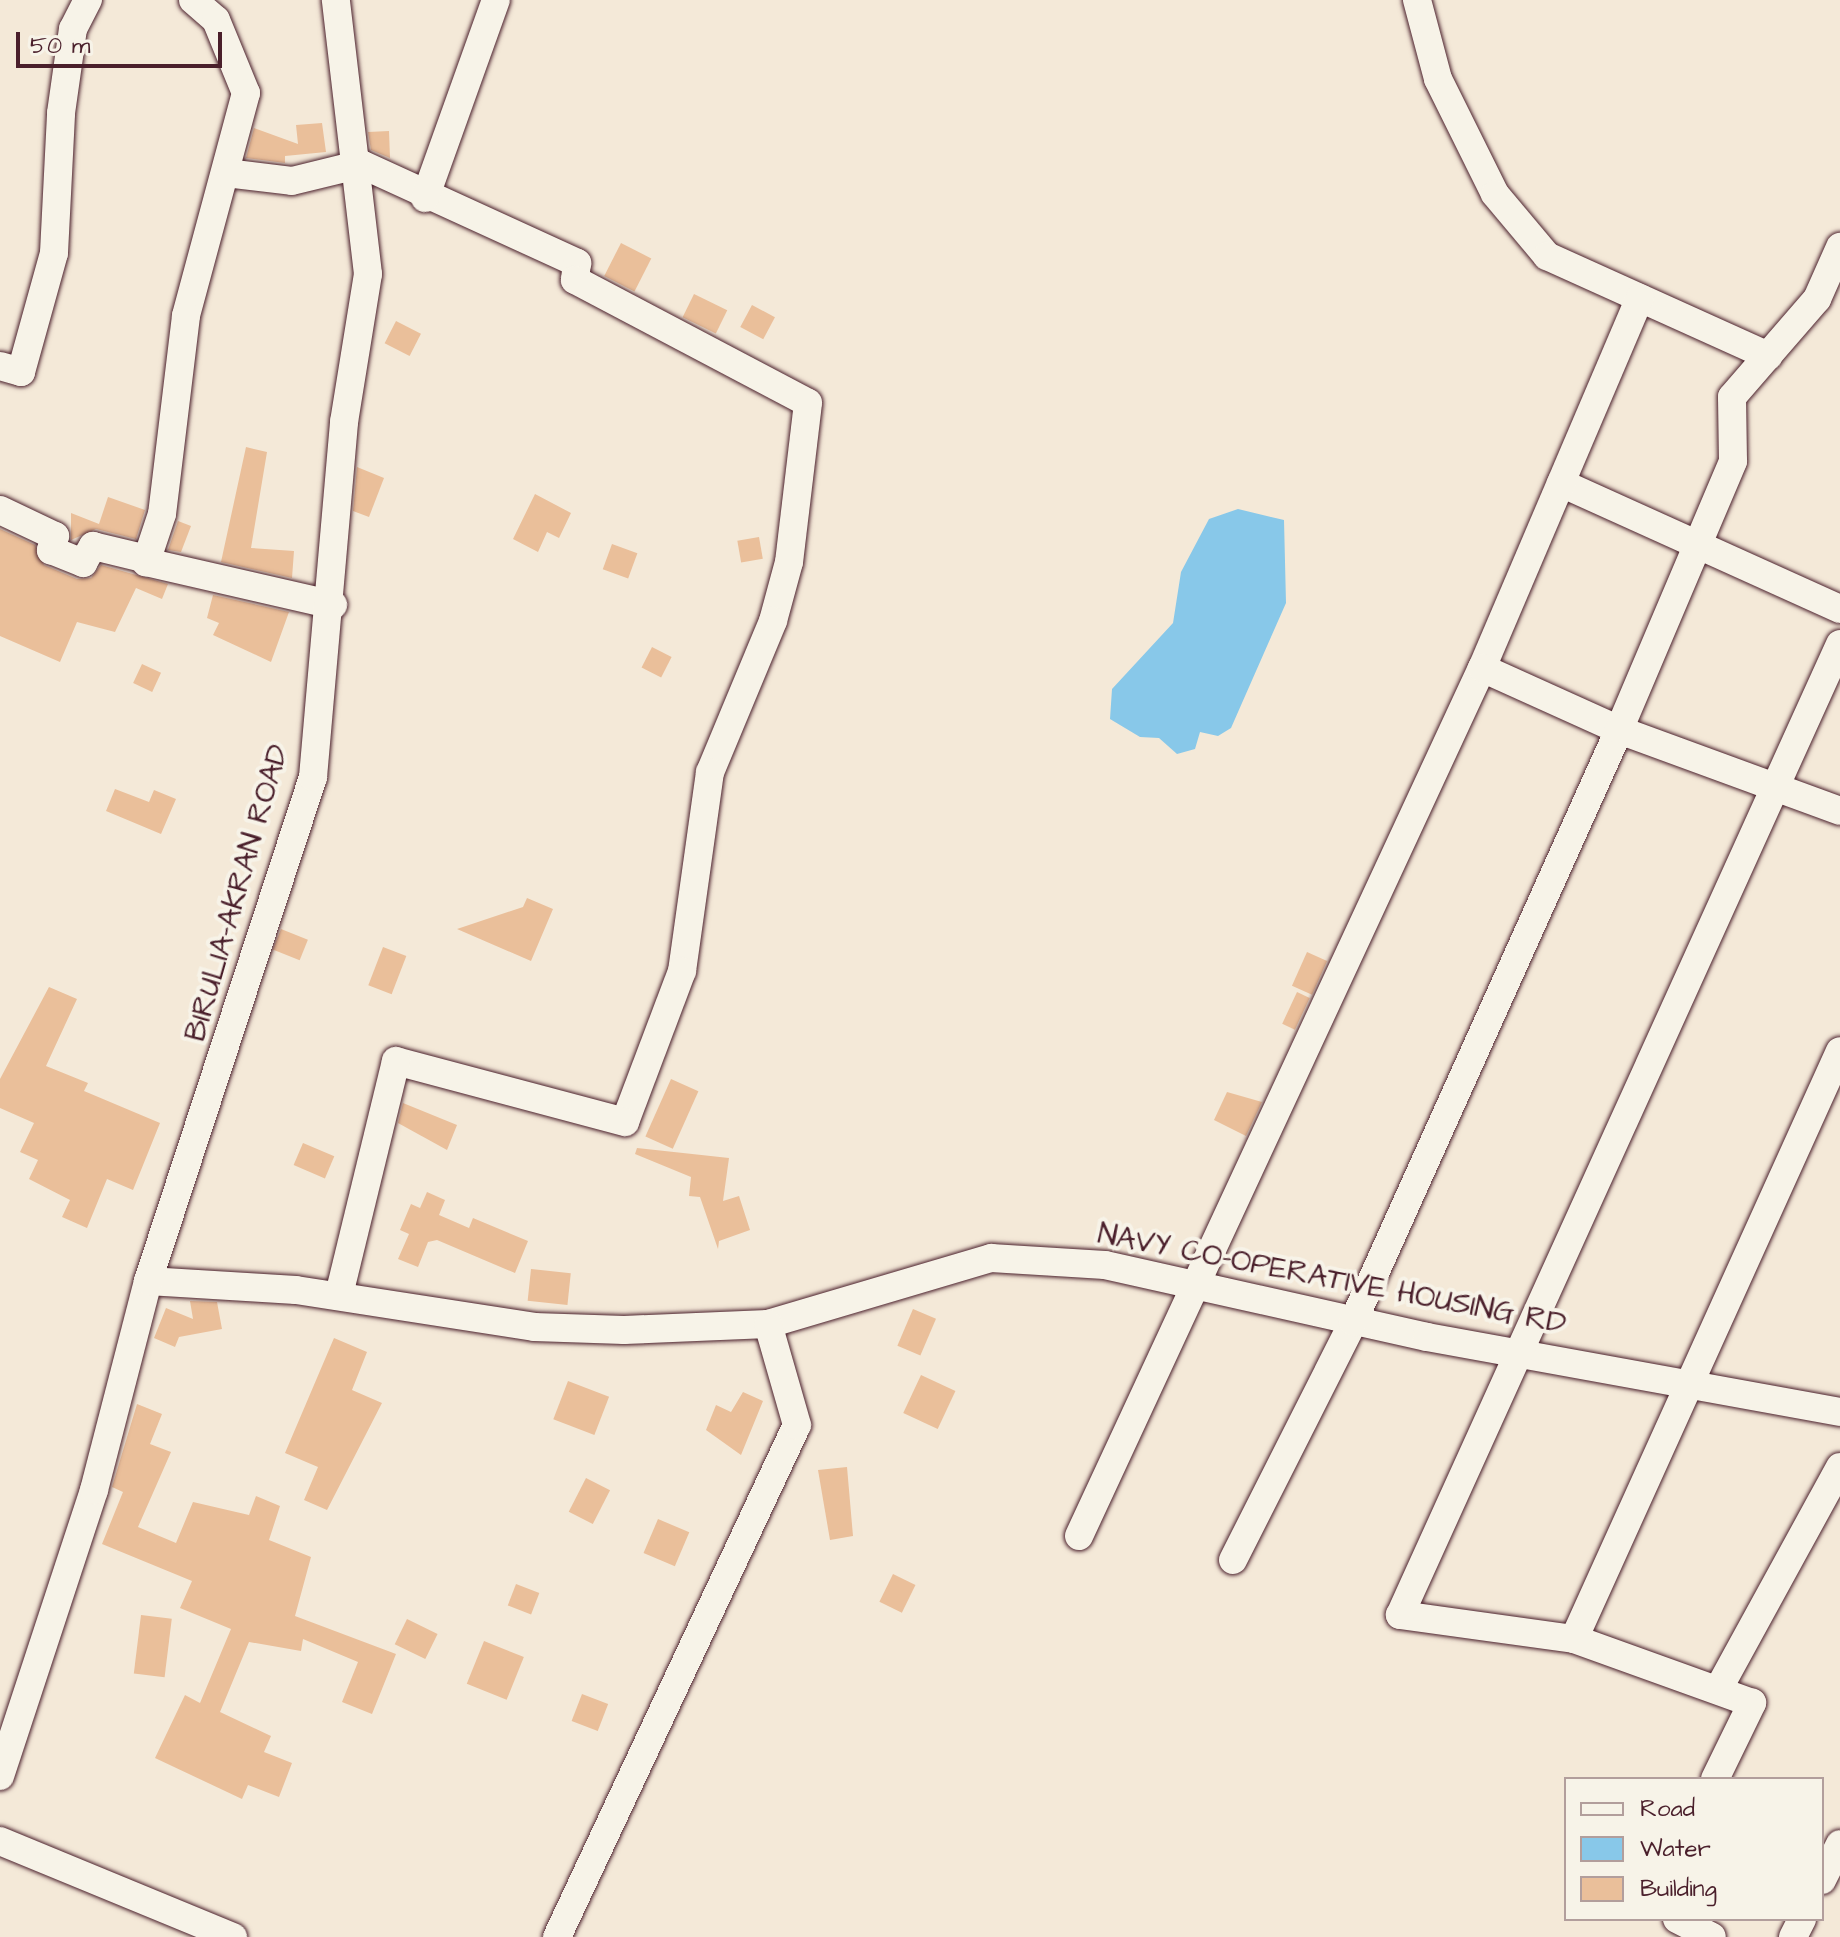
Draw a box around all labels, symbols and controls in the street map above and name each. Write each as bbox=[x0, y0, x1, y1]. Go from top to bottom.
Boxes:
scale bar bbox=[20, 16, 226, 66]
text: 50 m bbox=[30, 29, 90, 63]
street label: BIRULIA-AKRAN ROAD bbox=[177, 741, 297, 1045]
street label: NAVY CO-OPERATIVE HOUSING RD bbox=[1095, 1216, 1569, 1342]
legend bbox=[1564, 1777, 1824, 1921]
text: Road bbox=[1640, 1792, 1695, 1826]
text: Water bbox=[1640, 1832, 1711, 1866]
text: Building bbox=[1640, 1872, 1717, 1906]

